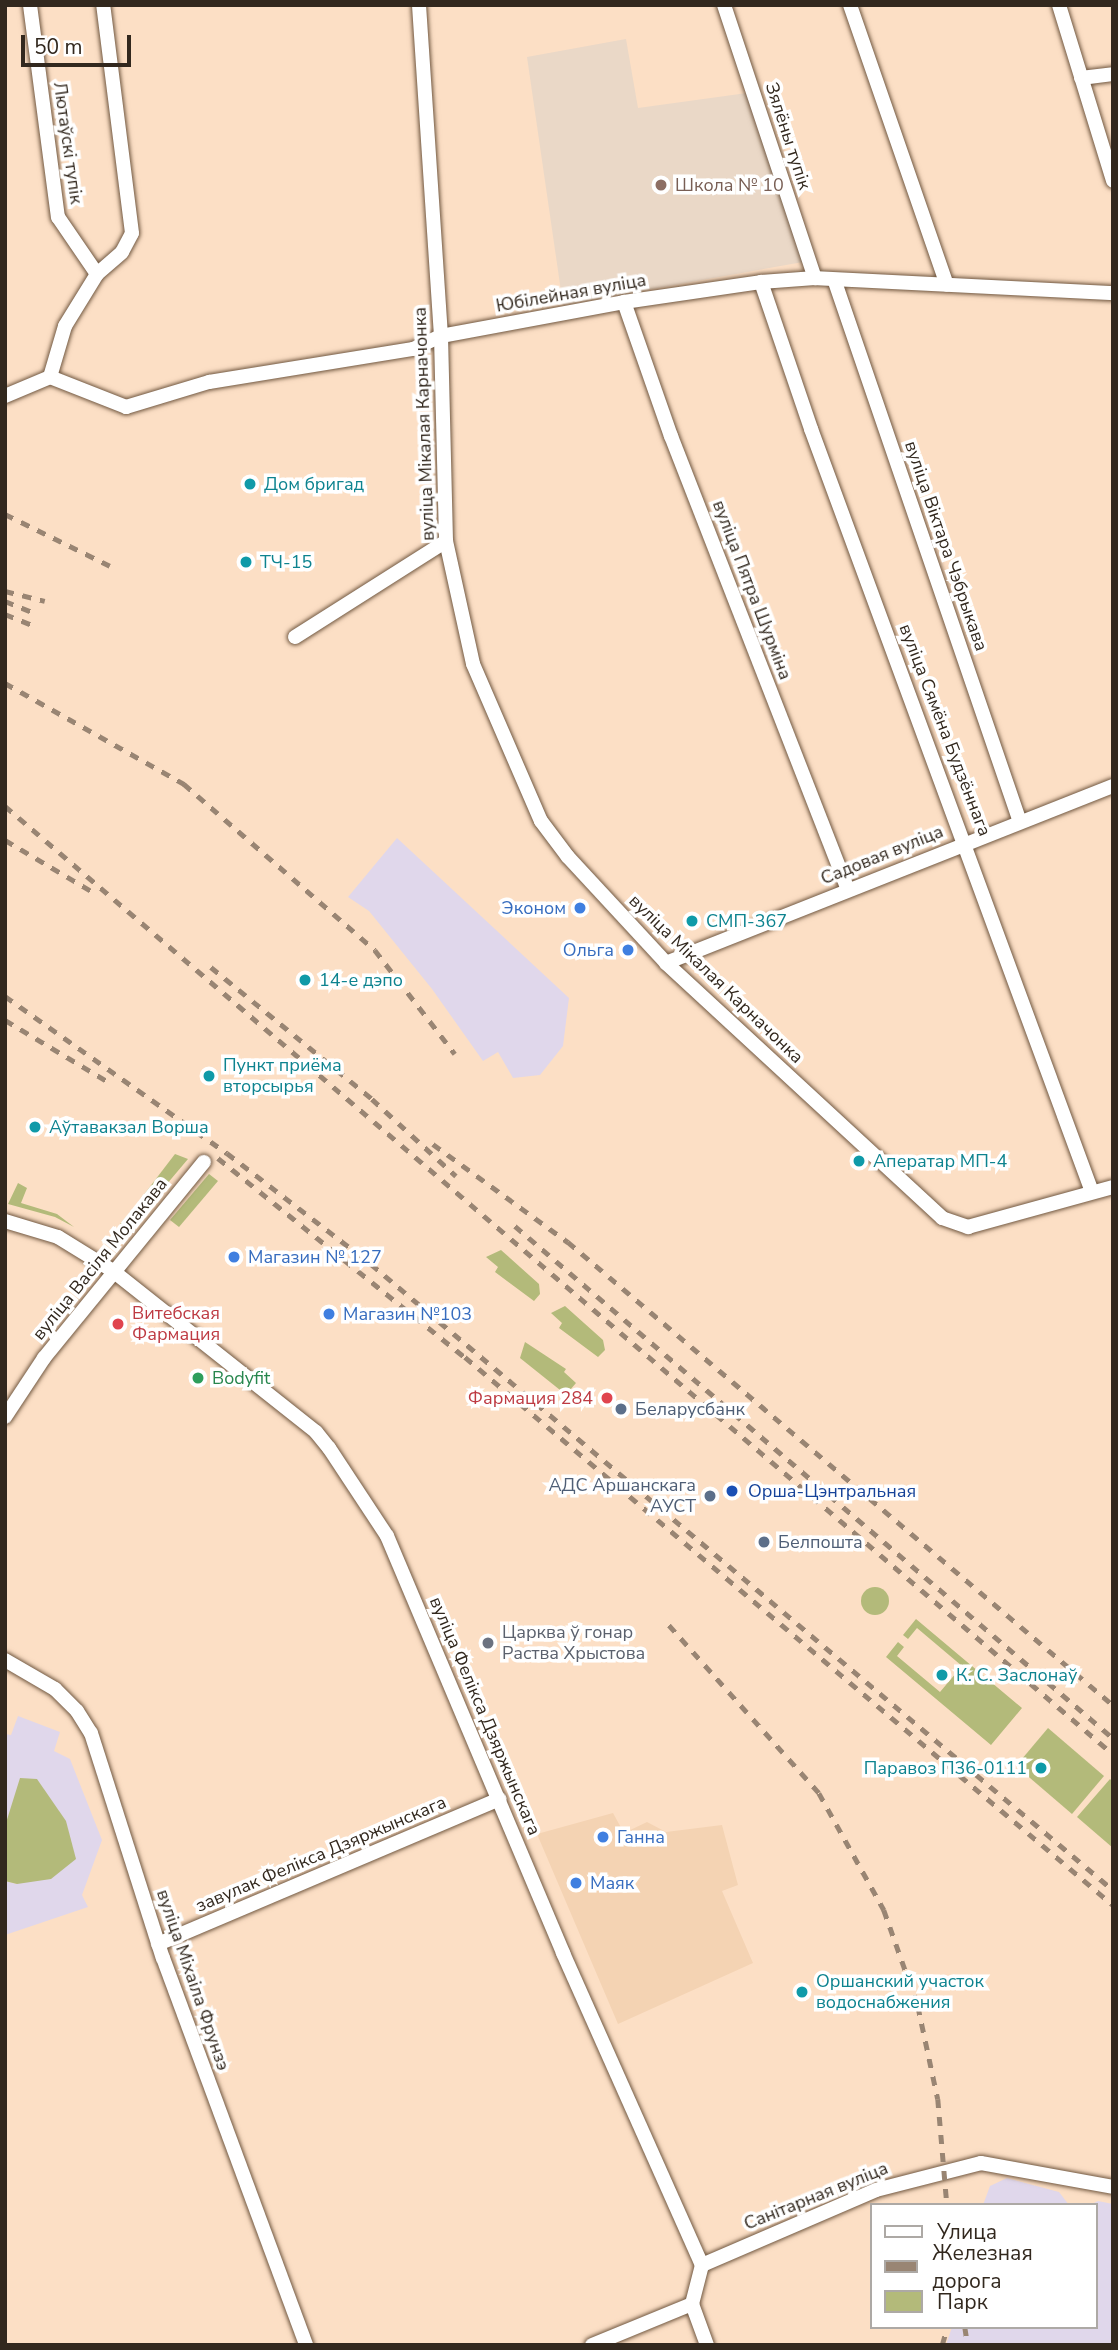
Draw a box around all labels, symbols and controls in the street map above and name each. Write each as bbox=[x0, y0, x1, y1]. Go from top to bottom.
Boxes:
scale bar bbox=[24, 21, 135, 65]
text: 50 m bbox=[34, 33, 83, 61]
street label: Зялёны тупік bbox=[761, 80, 815, 192]
street label: Лютаўскі тупік bbox=[49, 81, 87, 205]
place label: Школа № 10 bbox=[675, 174, 784, 196]
marker: Школа № 10 bbox=[653, 177, 669, 193]
street label: Юбілейная вуліца bbox=[494, 269, 648, 317]
street label: вуліца Мікалая Карначонка bbox=[409, 307, 439, 541]
street label: вуліца Віктара Чэбрыкава bbox=[900, 438, 992, 654]
place label: Дом бригад bbox=[264, 473, 364, 495]
marker: Дом бригад bbox=[242, 476, 258, 492]
street label: вуліца Пятра Шурміна bbox=[708, 497, 796, 683]
place label: ТЧ-15 bbox=[260, 551, 312, 573]
marker: ТЧ-15 bbox=[238, 554, 254, 570]
street label: вуліца Сямёна Будзённага bbox=[894, 621, 996, 839]
street label: Садовая вуліца bbox=[818, 821, 946, 889]
street label: вуліца Мікалая Карначонка bbox=[624, 890, 808, 1068]
place label: Эконом bbox=[502, 897, 566, 919]
marker: Эконом bbox=[572, 900, 588, 916]
place label: СМП-367 bbox=[706, 910, 787, 932]
marker: СМП-367 bbox=[684, 913, 700, 929]
place label: Ольга bbox=[563, 939, 614, 961]
marker: Ольга bbox=[620, 942, 636, 958]
place label: 14-е дэпо bbox=[319, 969, 403, 991]
marker: 14-е дэпо bbox=[297, 972, 313, 988]
place label: Пункт приёма вторсырья bbox=[223, 1055, 342, 1098]
marker: Пункт приёма вторсырья bbox=[201, 1068, 217, 1084]
place label: Аўтавакзал Ворша bbox=[49, 1116, 209, 1138]
marker: Аўтавакзал Ворша bbox=[27, 1119, 43, 1135]
place label: Аператар МП-4 bbox=[873, 1150, 1007, 1172]
marker: Аператар МП-4 bbox=[851, 1153, 867, 1169]
street label: вуліца Васіля Молакава bbox=[28, 1174, 172, 1344]
place label: Магазин № 127 bbox=[248, 1246, 382, 1268]
marker: Магазин № 127 bbox=[226, 1249, 242, 1265]
place label: Витебская Фармация bbox=[132, 1303, 220, 1346]
place label: Магазин №103 bbox=[343, 1303, 472, 1325]
marker: Магазин №103 bbox=[321, 1306, 337, 1322]
marker: Витебская Фармация bbox=[110, 1316, 126, 1332]
place label: Bodyfit bbox=[212, 1367, 270, 1389]
marker: Bodyfit bbox=[190, 1370, 206, 1386]
place label: Фармация 284 bbox=[468, 1387, 593, 1409]
marker: Фармация 284 bbox=[599, 1390, 615, 1406]
place label: Беларусбанк bbox=[635, 1398, 745, 1420]
marker: Беларусбанк bbox=[613, 1401, 629, 1417]
place label: АДС Аршанскага АУСТ bbox=[548, 1475, 696, 1518]
place label: Орша-Цэнтральная bbox=[748, 1480, 916, 1502]
marker: Орша-Цэнтральная bbox=[722, 1481, 742, 1501]
marker: АДС Аршанскага АУСТ bbox=[702, 1488, 718, 1504]
place label: Белпошта bbox=[778, 1531, 863, 1553]
marker: Белпошта bbox=[756, 1534, 772, 1550]
street label: вуліца Фелікса Дзяржынскага bbox=[425, 1594, 545, 1838]
place label: Царква ў гонар Раства Хрыстова bbox=[502, 1622, 645, 1664]
marker: Царква ў гонар Раства Хрыстова bbox=[480, 1635, 496, 1651]
place label: К. С. Заслонаў bbox=[956, 1664, 1077, 1686]
marker: К. С. Заслонаў bbox=[934, 1667, 950, 1683]
place label: Паравоз П36-0111 bbox=[864, 1757, 1027, 1779]
marker: Паравоз П36-0111 bbox=[1033, 1760, 1049, 1776]
street label: завулак Фелікса Дзяржынскага bbox=[193, 1791, 449, 1917]
place label: Ганна bbox=[617, 1826, 665, 1848]
marker: Ганна bbox=[595, 1829, 611, 1845]
place label: Маяк bbox=[590, 1872, 634, 1894]
marker: Маяк bbox=[568, 1875, 584, 1891]
street label: вуліца Міхаіла Фрунзэ bbox=[152, 1887, 234, 2073]
place label: Оршанский участок водоснабжения bbox=[816, 1971, 984, 2014]
marker: Оршанский участок водоснабжения bbox=[794, 1984, 810, 2000]
street label: Санітарная вуліца bbox=[741, 2157, 891, 2235]
legend bbox=[870, 2203, 1097, 2329]
text: Улица bbox=[937, 2218, 997, 2246]
text: Железная дорога bbox=[932, 2239, 1033, 2295]
text: Парк bbox=[937, 2288, 988, 2316]

